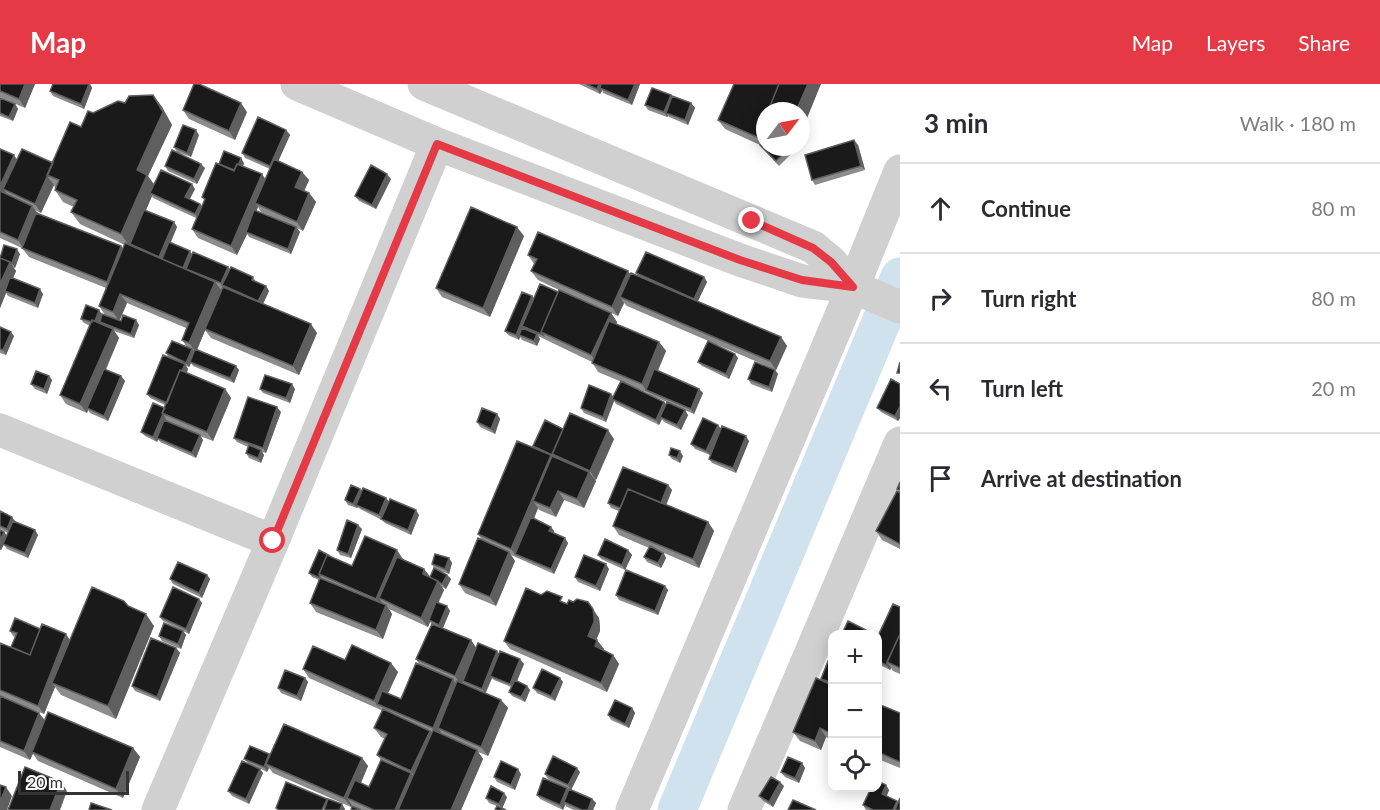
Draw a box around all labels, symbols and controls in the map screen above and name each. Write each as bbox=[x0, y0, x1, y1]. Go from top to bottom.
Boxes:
text: Map bbox=[30, 25, 86, 59]
text: Map bbox=[1132, 30, 1173, 55]
text: Layers bbox=[1206, 30, 1265, 55]
text: Share bbox=[1298, 30, 1350, 55]
north arrow bbox=[756, 102, 810, 156]
text: 3 min bbox=[924, 107, 988, 139]
text: Walk · 180 m bbox=[1240, 111, 1356, 135]
icon: ahead bbox=[924, 192, 957, 225]
text: Continue bbox=[981, 195, 1071, 222]
text: 80 m bbox=[1311, 196, 1356, 220]
route end bbox=[738, 207, 764, 233]
icon: right bbox=[924, 282, 957, 315]
text: Turn right bbox=[981, 285, 1076, 312]
text: 80 m bbox=[1311, 286, 1356, 310]
icon: left bbox=[924, 372, 957, 405]
text: Turn left bbox=[981, 375, 1063, 402]
text: 20 m bbox=[1311, 376, 1356, 400]
icon: arrive bbox=[924, 462, 957, 495]
text: Arrive at destination bbox=[981, 465, 1182, 492]
route start bbox=[259, 527, 285, 553]
map controls bbox=[828, 630, 882, 792]
button: + bbox=[828, 630, 882, 684]
button: − bbox=[828, 684, 882, 738]
button: locate bbox=[828, 738, 882, 792]
scale bar bbox=[18, 768, 129, 796]
text: 20 m bbox=[27, 772, 63, 791]

